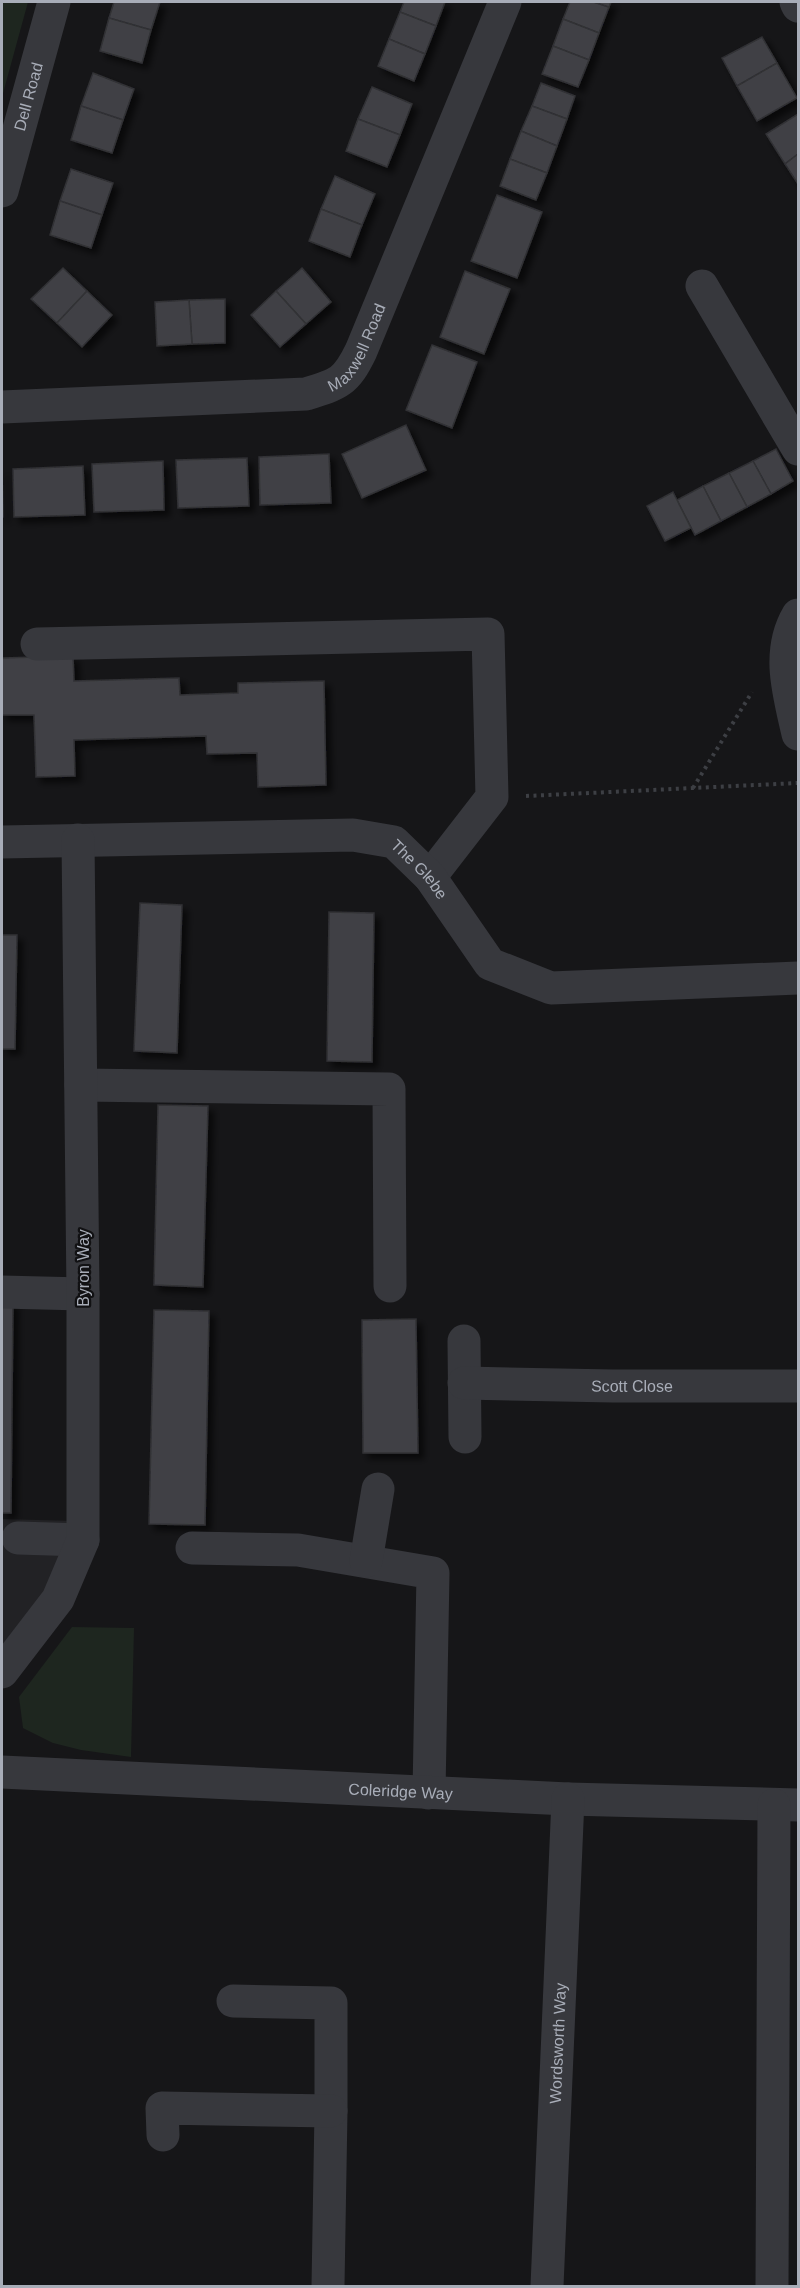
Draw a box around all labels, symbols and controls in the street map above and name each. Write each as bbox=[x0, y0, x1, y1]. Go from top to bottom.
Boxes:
street label: Dell Road bbox=[11, 60, 46, 133]
street label: Maxwell Road bbox=[325, 301, 389, 395]
street label: The Glebe bbox=[388, 836, 451, 902]
street label: Byron Way bbox=[75, 1229, 92, 1307]
street label: Scott Close bbox=[591, 1378, 673, 1395]
street label: Coleridge Way bbox=[348, 1781, 453, 1802]
street label: Wordsworth Way bbox=[547, 1982, 569, 2104]

